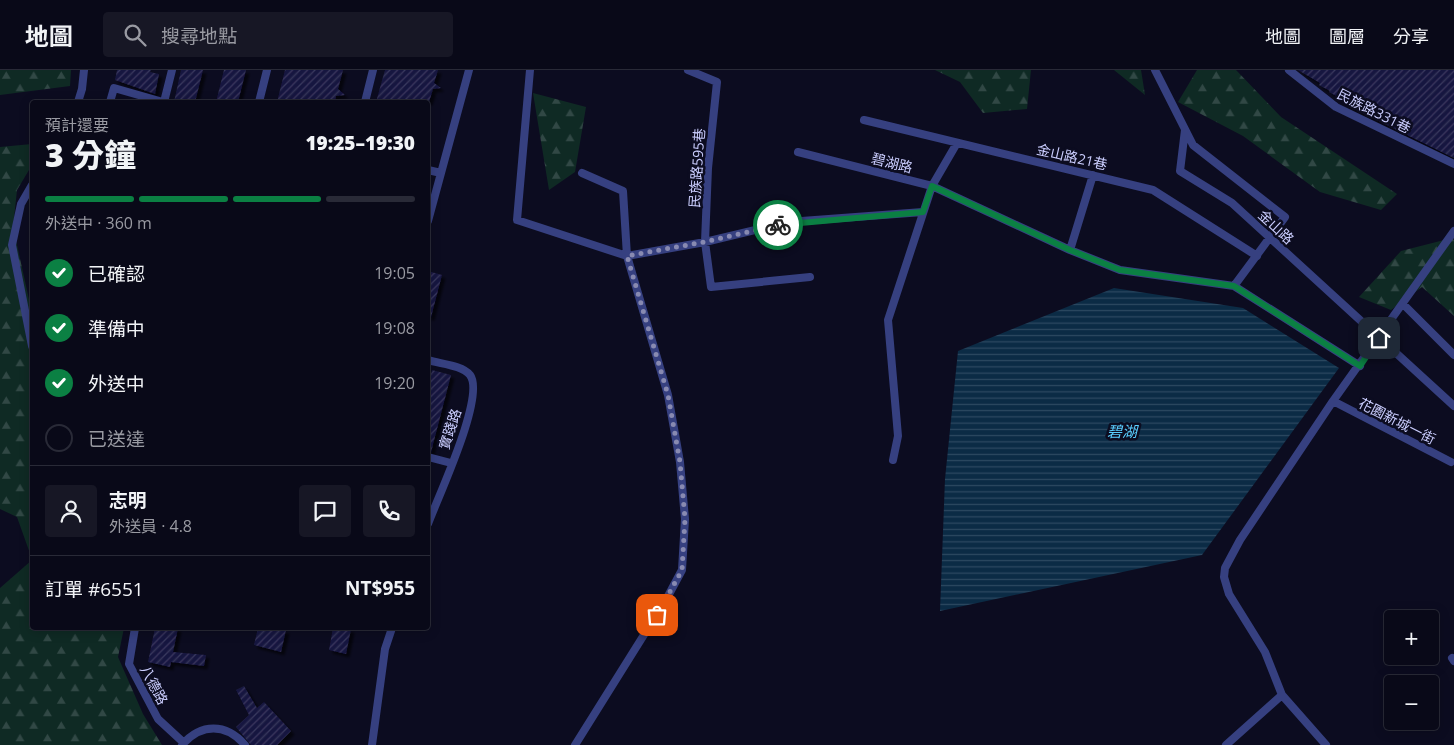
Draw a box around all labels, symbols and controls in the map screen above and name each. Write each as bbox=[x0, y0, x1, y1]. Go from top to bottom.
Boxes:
search box bbox=[103, 12, 453, 57]
text: 地圖 bbox=[25, 19, 73, 52]
icon: search bbox=[121, 21, 149, 49]
text: 搜尋地點 bbox=[161, 23, 237, 49]
text: 地圖 bbox=[1265, 24, 1301, 48]
text: 圖層 bbox=[1329, 24, 1365, 48]
text: 分享 bbox=[1393, 24, 1429, 48]
street label: 民族路331巷 bbox=[1334, 84, 1414, 137]
text: 預計還要 bbox=[45, 114, 109, 136]
street label: 民族路595巷 bbox=[684, 127, 709, 209]
text: 19:25–19:30 bbox=[305, 130, 415, 156]
text: 3 分鐘 bbox=[45, 133, 136, 176]
street label: 金山路21巷 bbox=[1035, 139, 1109, 174]
street label: 碧湖路 bbox=[869, 148, 915, 177]
courier bbox=[753, 200, 803, 250]
street label: 金山路 bbox=[1255, 205, 1298, 248]
icon: bike bbox=[764, 211, 792, 239]
text: 外送中 · 360 m bbox=[45, 212, 152, 234]
icon: check bbox=[45, 259, 73, 287]
text: 已確認 bbox=[88, 261, 145, 287]
text: 19:05 bbox=[374, 262, 415, 284]
icon: check bbox=[45, 314, 73, 342]
text: 準備中 bbox=[88, 316, 145, 342]
text: 19:08 bbox=[374, 317, 415, 339]
pin bbox=[1358, 317, 1400, 359]
icon: home bbox=[1365, 324, 1393, 352]
icon: check bbox=[45, 369, 73, 397]
text: 外送中 bbox=[88, 371, 145, 397]
text: 19:20 bbox=[374, 372, 415, 394]
street label: 花園新城一街 bbox=[1355, 393, 1439, 448]
street label: 實踐路 bbox=[434, 406, 465, 452]
water label: 碧湖 bbox=[1107, 421, 1139, 441]
text: 已送達 bbox=[88, 426, 145, 452]
button: person bbox=[45, 485, 97, 537]
button: chat bbox=[299, 485, 351, 537]
button: phone bbox=[363, 485, 415, 537]
text: 志明 bbox=[109, 487, 147, 513]
text: 外送員 · 4.8 bbox=[109, 515, 192, 537]
text: NT$955 bbox=[345, 575, 415, 601]
text: 訂單 #6551 bbox=[45, 576, 144, 602]
pin bbox=[636, 594, 678, 636]
icon: bag bbox=[643, 601, 671, 629]
map controls bbox=[1384, 610, 1439, 730]
button: + bbox=[1384, 610, 1439, 665]
street label: 八德路 bbox=[136, 662, 173, 708]
button: − bbox=[1384, 675, 1439, 730]

